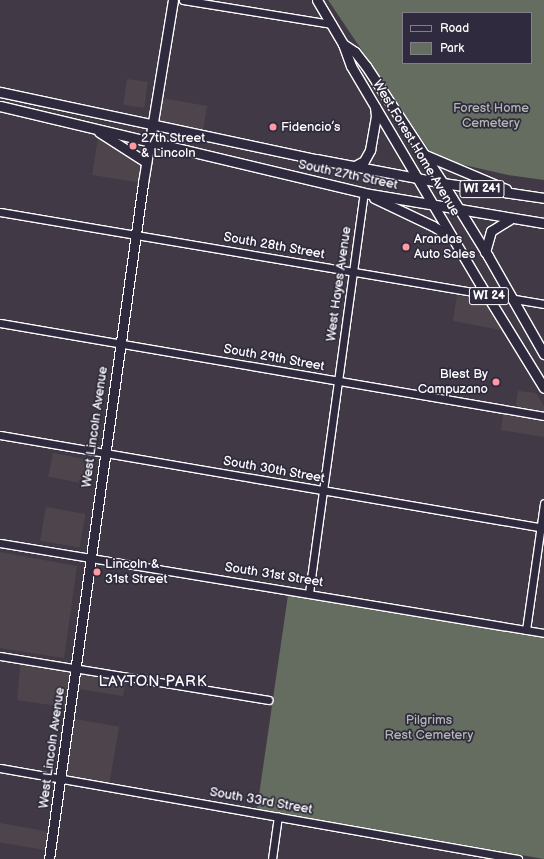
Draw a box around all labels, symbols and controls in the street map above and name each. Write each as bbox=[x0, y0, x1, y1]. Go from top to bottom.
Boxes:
legend bbox=[402, 12, 532, 64]
text: Road bbox=[440, 21, 469, 36]
text: Park bbox=[440, 41, 464, 56]
street label: West Forest Home Avenue bbox=[369, 77, 463, 219]
park label: Forest Home Cemetery bbox=[453, 101, 529, 132]
place label: Fidencio’s bbox=[281, 119, 340, 135]
marker: Fidencio’s bbox=[268, 122, 278, 132]
place label: 27th Street & Lincoln bbox=[141, 131, 205, 162]
marker: 27th Street & Lincoln bbox=[128, 141, 138, 151]
street label: South 27th Street bbox=[297, 157, 399, 193]
road number: WI 241 bbox=[459, 179, 505, 199]
street label: West Hayes Avenue bbox=[323, 225, 355, 343]
street label: South 28th Street bbox=[222, 229, 326, 263]
place label: Arandas Auto Sales bbox=[414, 232, 476, 263]
marker: Arandas Auto Sales bbox=[401, 242, 411, 252]
road number: WI 24 bbox=[468, 286, 510, 306]
street label: South 29th Street bbox=[222, 341, 326, 375]
street label: West Lincoln Avenue bbox=[79, 365, 111, 489]
place label: Blest By Campuzano bbox=[418, 367, 488, 398]
marker: Blest By Campuzano bbox=[491, 377, 501, 387]
street label: South 30th Street bbox=[222, 453, 326, 487]
place label: Lincoln & 31st Street bbox=[105, 557, 168, 588]
street label: South 31st Street bbox=[224, 559, 324, 591]
marker: Lincoln & 31st Street bbox=[92, 567, 102, 577]
district label: LAYTON PARK bbox=[99, 673, 207, 691]
street label: West Lincoln Avenue bbox=[36, 686, 68, 810]
park label: Pilgrims Rest Cemetery bbox=[385, 713, 473, 744]
street label: South 33rd Street bbox=[208, 784, 314, 818]

